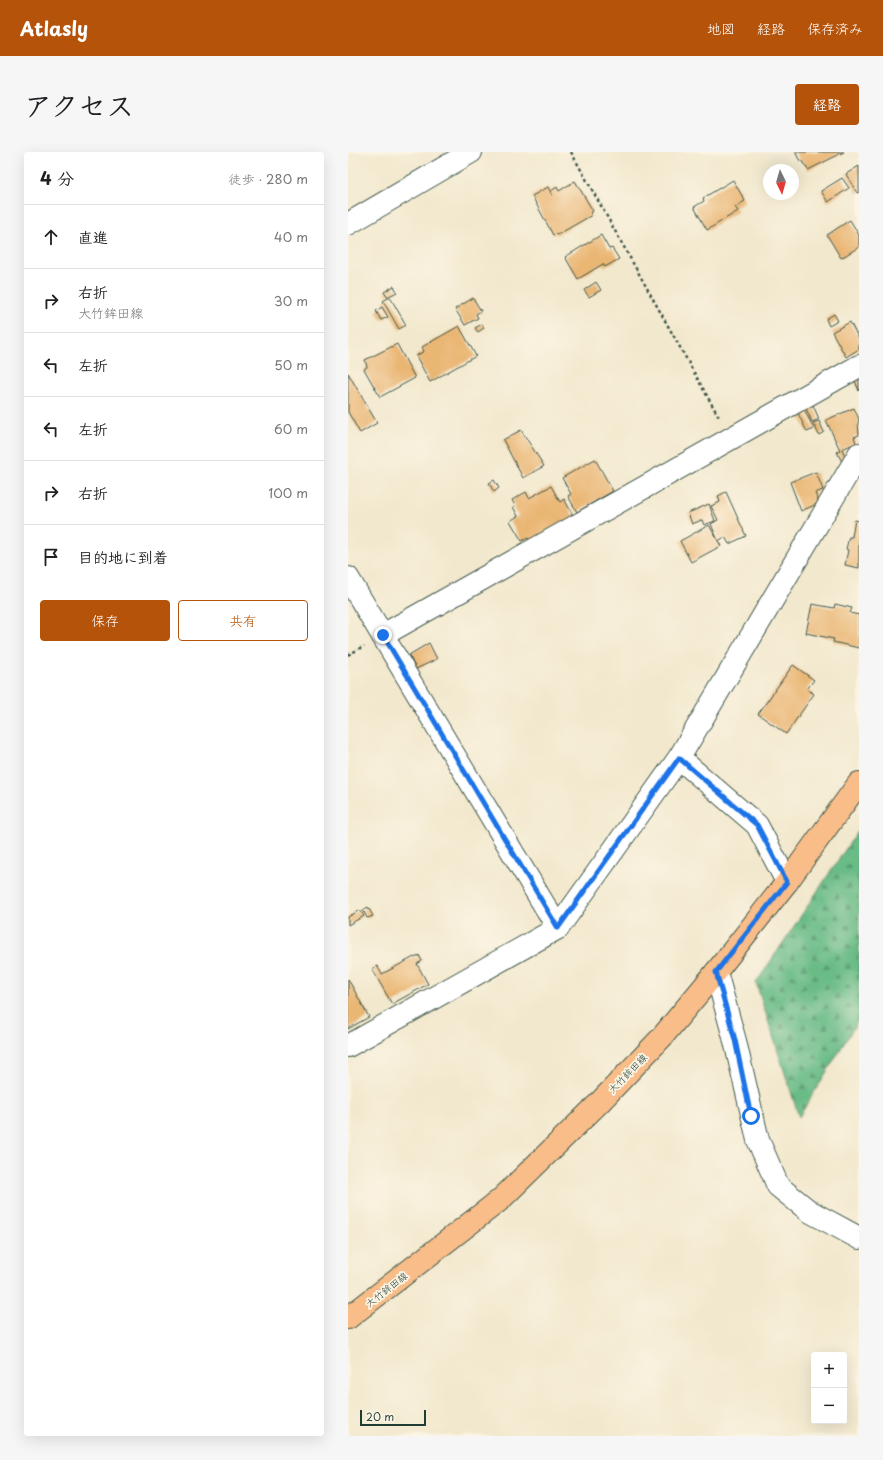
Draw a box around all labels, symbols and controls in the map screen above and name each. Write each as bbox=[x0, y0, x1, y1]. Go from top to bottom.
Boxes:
text: Atlasly bbox=[20, 14, 88, 42]
text: 地図 bbox=[707, 18, 735, 39]
text: 経路 bbox=[757, 18, 785, 39]
text: 保存済み bbox=[807, 18, 863, 39]
text: アクセス bbox=[24, 83, 134, 126]
button: 経路 bbox=[795, 84, 859, 125]
north arrow bbox=[763, 164, 799, 200]
text: 4 分 bbox=[40, 165, 74, 191]
text: 徒歩 · 280 m bbox=[228, 169, 308, 188]
text: 直進 bbox=[78, 225, 108, 248]
icon: ahead bbox=[40, 226, 62, 248]
text: 40 m bbox=[274, 227, 308, 246]
text: 右折 bbox=[78, 280, 108, 303]
icon: right bbox=[40, 290, 62, 312]
text: 30 m bbox=[274, 291, 308, 310]
text: 大竹鉾田線 bbox=[78, 303, 143, 322]
text: 左折 bbox=[78, 353, 108, 376]
icon: left bbox=[40, 354, 62, 376]
text: 50 m bbox=[274, 355, 308, 374]
text: 左折 bbox=[78, 417, 108, 440]
icon: left bbox=[40, 418, 62, 440]
text: 60 m bbox=[274, 419, 308, 438]
text: 右折 bbox=[78, 481, 108, 504]
icon: right bbox=[40, 482, 62, 504]
text: 100 m bbox=[268, 483, 308, 502]
text: 目的地に到着 bbox=[78, 545, 168, 568]
icon: arrive bbox=[40, 546, 62, 568]
button: 保存 bbox=[40, 600, 170, 641]
button: 共有 bbox=[178, 600, 308, 641]
route end bbox=[374, 626, 392, 644]
street label: 大竹鉾田線 bbox=[604, 1050, 650, 1096]
route start bbox=[742, 1107, 760, 1125]
street label: 大竹鉾田線 bbox=[362, 1268, 410, 1310]
map controls bbox=[811, 1352, 847, 1424]
button: + bbox=[811, 1352, 847, 1388]
button: − bbox=[811, 1388, 847, 1424]
scale bar bbox=[360, 1408, 426, 1427]
text: 20 m bbox=[366, 1408, 394, 1425]

